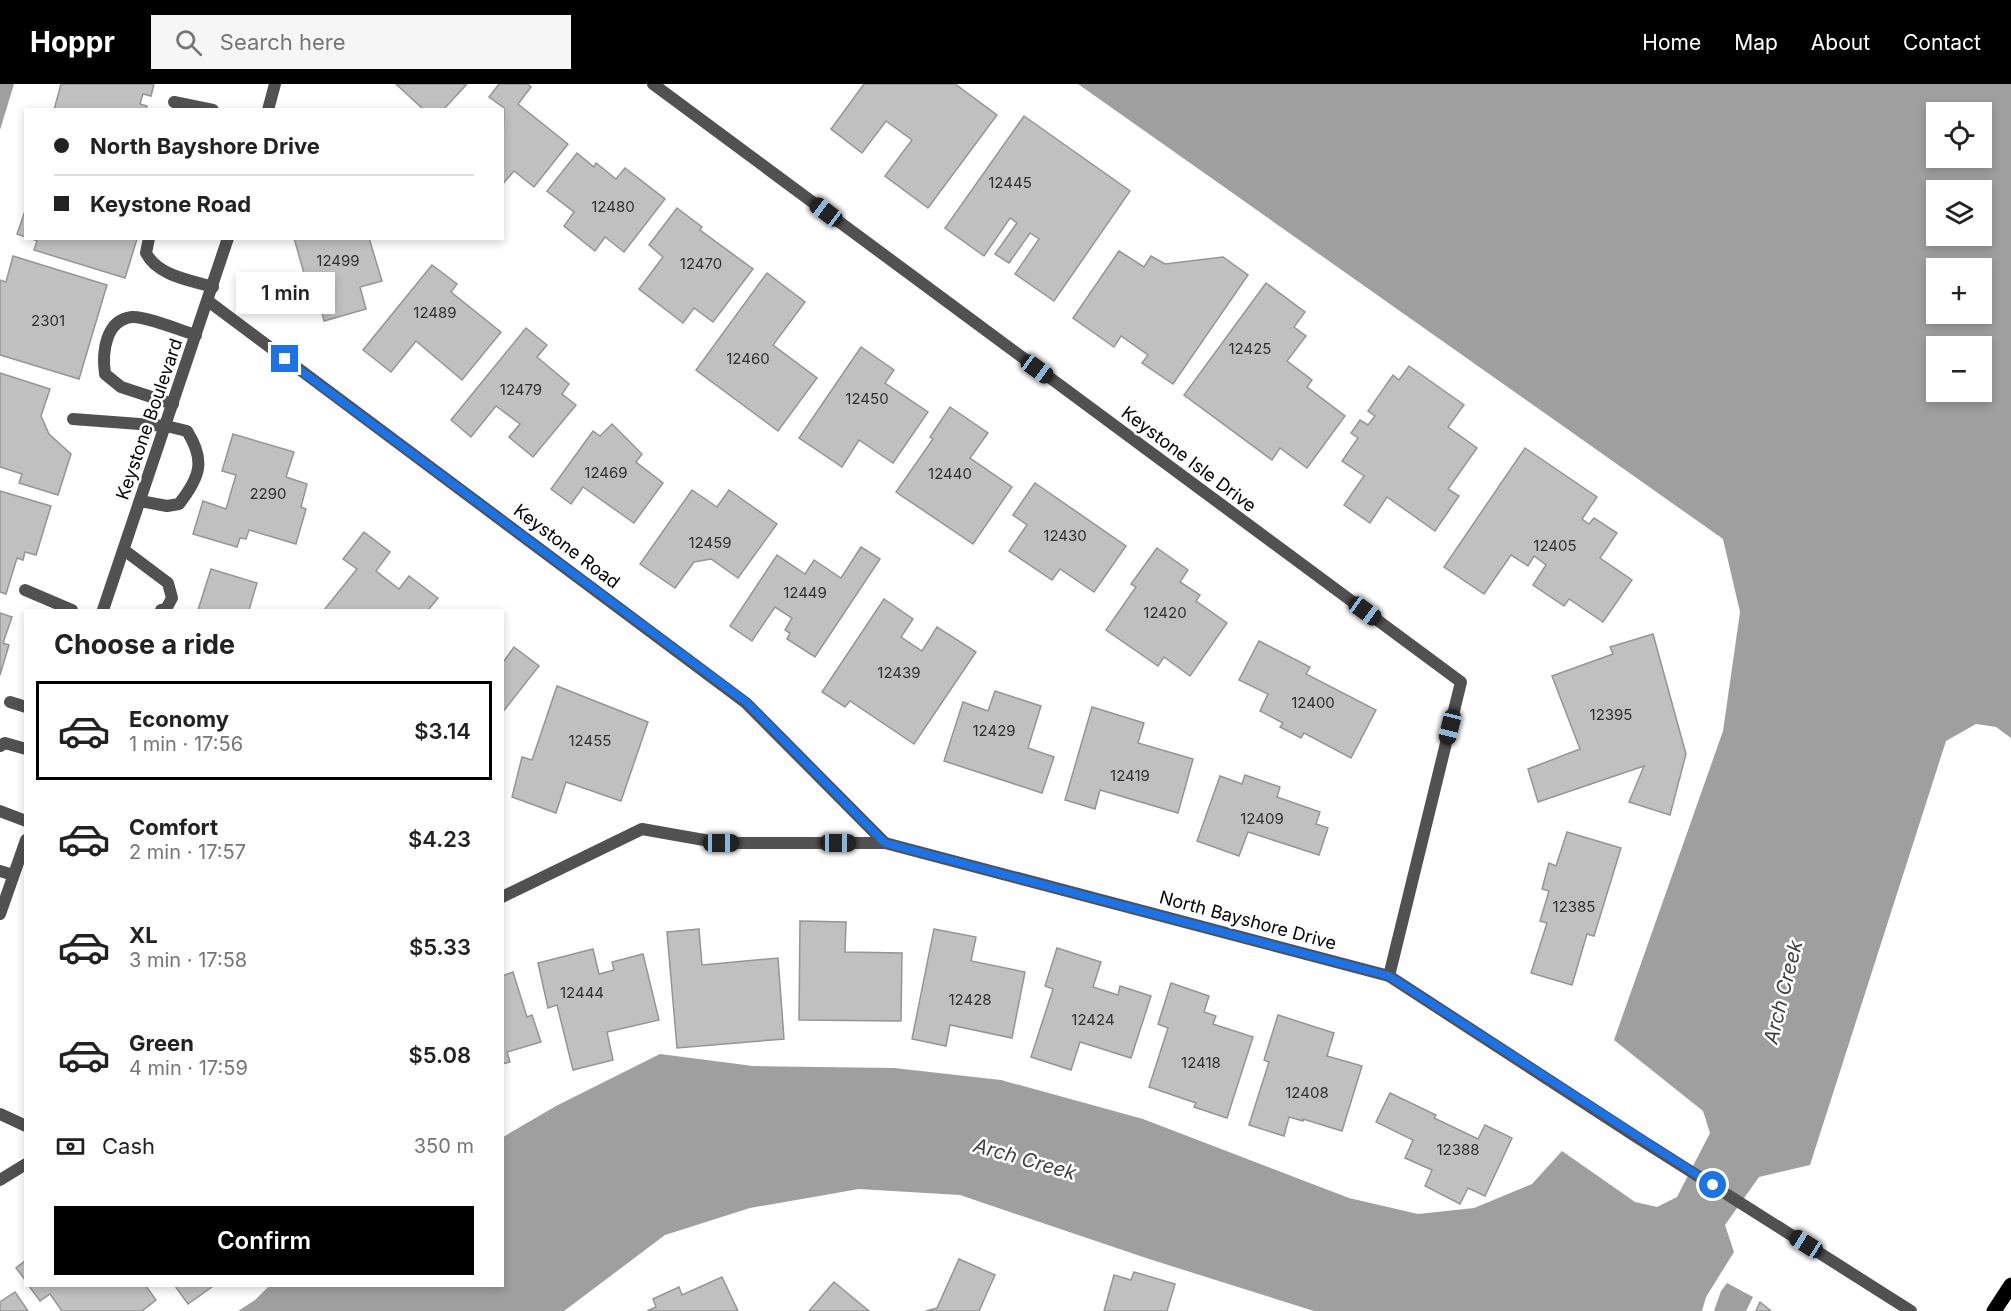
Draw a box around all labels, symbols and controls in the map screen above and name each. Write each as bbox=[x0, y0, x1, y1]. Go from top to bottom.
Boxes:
search box bbox=[151, 15, 571, 69]
text: Hoppr bbox=[30, 25, 115, 59]
icon: search bbox=[172, 26, 205, 59]
text: Search here bbox=[220, 29, 346, 55]
text: Home bbox=[1642, 30, 1701, 55]
text: Map bbox=[1734, 30, 1778, 55]
text: About bbox=[1811, 30, 1870, 55]
text: Contact bbox=[1903, 30, 1981, 55]
map controls bbox=[1926, 102, 1992, 402]
button: locate bbox=[1926, 102, 1992, 168]
text: North Bayshore Drive bbox=[90, 133, 320, 159]
house number: 12445 bbox=[988, 173, 1032, 192]
button: layers bbox=[1926, 180, 1992, 246]
text: Keystone Road bbox=[90, 191, 251, 217]
car bbox=[806, 194, 846, 230]
house number: 12480 bbox=[591, 197, 635, 216]
house number: 12499 bbox=[316, 251, 360, 270]
house number: 12470 bbox=[680, 254, 722, 273]
button: + bbox=[1926, 258, 1992, 324]
callout: 1 min bbox=[236, 272, 334, 314]
text: 1 min bbox=[261, 281, 310, 305]
house number: 12489 bbox=[413, 303, 457, 322]
house number: 2301 bbox=[31, 311, 65, 330]
street label: Keystone Boulevard bbox=[112, 336, 186, 502]
button: − bbox=[1926, 336, 1992, 402]
house number: 12425 bbox=[1229, 339, 1271, 358]
route end bbox=[271, 345, 298, 372]
house number: 12460 bbox=[726, 349, 770, 368]
car bbox=[1017, 351, 1057, 387]
house number: 12479 bbox=[500, 380, 542, 399]
house number: 12450 bbox=[845, 389, 889, 408]
street label: Keystone Isle Drive bbox=[1118, 402, 1260, 516]
house number: 12469 bbox=[584, 463, 628, 482]
house number: 12440 bbox=[928, 464, 972, 483]
house number: 2290 bbox=[249, 484, 287, 503]
street label: Keystone Road bbox=[510, 499, 624, 593]
house number: 12430 bbox=[1043, 526, 1087, 545]
house number: 12459 bbox=[688, 533, 732, 552]
house number: 12405 bbox=[1533, 536, 1577, 555]
house number: 12449 bbox=[783, 583, 827, 602]
car bbox=[1345, 593, 1385, 629]
house number: 12420 bbox=[1143, 603, 1187, 622]
text: Choose a ride bbox=[54, 628, 235, 661]
house number: 12439 bbox=[877, 663, 921, 682]
house number: 12400 bbox=[1291, 693, 1335, 712]
icon: car bbox=[57, 704, 111, 758]
house number: 12395 bbox=[1590, 705, 1632, 724]
text: Economy bbox=[129, 706, 229, 732]
car bbox=[1437, 707, 1463, 747]
text: $3.14 bbox=[414, 718, 471, 744]
house number: 12429 bbox=[972, 721, 1016, 740]
house number: 12455 bbox=[569, 731, 611, 750]
text: 1 min · 17:56 bbox=[129, 732, 243, 756]
house number: 12419 bbox=[1110, 766, 1150, 785]
house number: 12409 bbox=[1240, 809, 1284, 828]
icon: car bbox=[57, 812, 111, 866]
text: Comfort bbox=[129, 814, 218, 840]
text: $4.23 bbox=[408, 826, 471, 852]
car bbox=[703, 834, 739, 852]
car bbox=[820, 834, 856, 852]
text: 2 min · 17:57 bbox=[129, 840, 246, 864]
street label: North Bayshore Drive bbox=[1157, 886, 1339, 954]
house number: 12385 bbox=[1553, 897, 1595, 916]
icon: car bbox=[57, 920, 111, 974]
text: XL bbox=[129, 922, 158, 948]
text: $5.33 bbox=[409, 934, 471, 960]
water label: Arch Creek bbox=[1758, 937, 1808, 1047]
text: 3 min · 17:58 bbox=[129, 948, 247, 972]
house number: 12444 bbox=[560, 983, 604, 1002]
house number: 12428 bbox=[948, 990, 992, 1009]
house number: 12424 bbox=[1071, 1010, 1115, 1029]
icon: car bbox=[57, 1028, 111, 1082]
text: Green bbox=[129, 1030, 194, 1056]
text: $5.08 bbox=[408, 1042, 471, 1068]
house number: 12418 bbox=[1181, 1053, 1221, 1072]
text: 4 min · 17:59 bbox=[129, 1056, 248, 1080]
house number: 12408 bbox=[1285, 1083, 1329, 1102]
icon: cash bbox=[54, 1130, 87, 1163]
text: Cash bbox=[102, 1133, 155, 1159]
water label: Arch Creek bbox=[970, 1133, 1080, 1185]
text: 350 m bbox=[414, 1134, 474, 1158]
house number: 12388 bbox=[1436, 1140, 1480, 1159]
route start bbox=[1699, 1171, 1726, 1198]
button: Confirm bbox=[54, 1206, 474, 1275]
car bbox=[1786, 1227, 1826, 1261]

